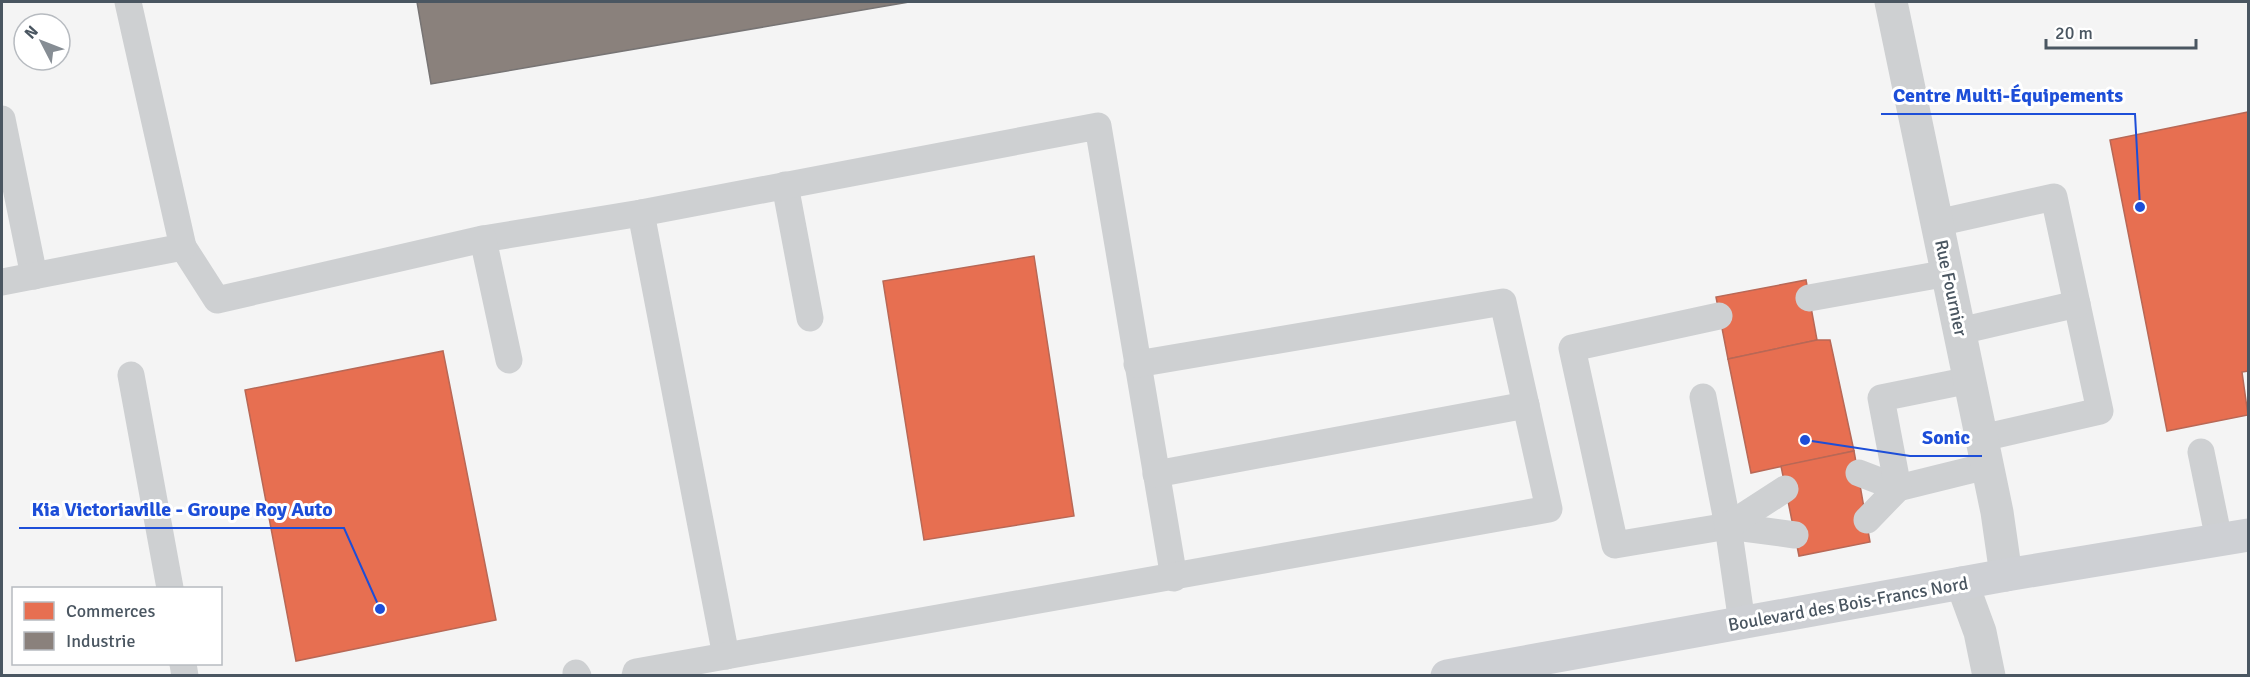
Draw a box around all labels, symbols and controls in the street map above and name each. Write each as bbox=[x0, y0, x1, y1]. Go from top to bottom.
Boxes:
north arrow bbox=[12, 12, 72, 72]
scale bar bbox=[2046, 12, 2196, 50]
text: N bbox=[20, 22, 43, 43]
text: 20 m bbox=[2055, 22, 2093, 44]
callout: Centre Multi-Équipements bbox=[1881, 76, 2135, 114]
text: Centre Multi-Équipements bbox=[1893, 83, 2123, 108]
street label: Rue Fournier bbox=[1930, 238, 1972, 339]
callout: Sonic bbox=[1910, 418, 1982, 456]
text: Sonic bbox=[1922, 425, 1970, 450]
callout: Kia Victoriaville - Groupe Roy Auto bbox=[19, 490, 344, 528]
text: Kia Victoriaville - Groupe Roy Auto bbox=[31, 497, 333, 522]
street label: Boulevard des Bois-Francs Nord bbox=[1726, 572, 1970, 636]
legend bbox=[12, 587, 222, 665]
text: Commerces bbox=[66, 600, 155, 622]
text: Industrie bbox=[66, 630, 136, 652]

